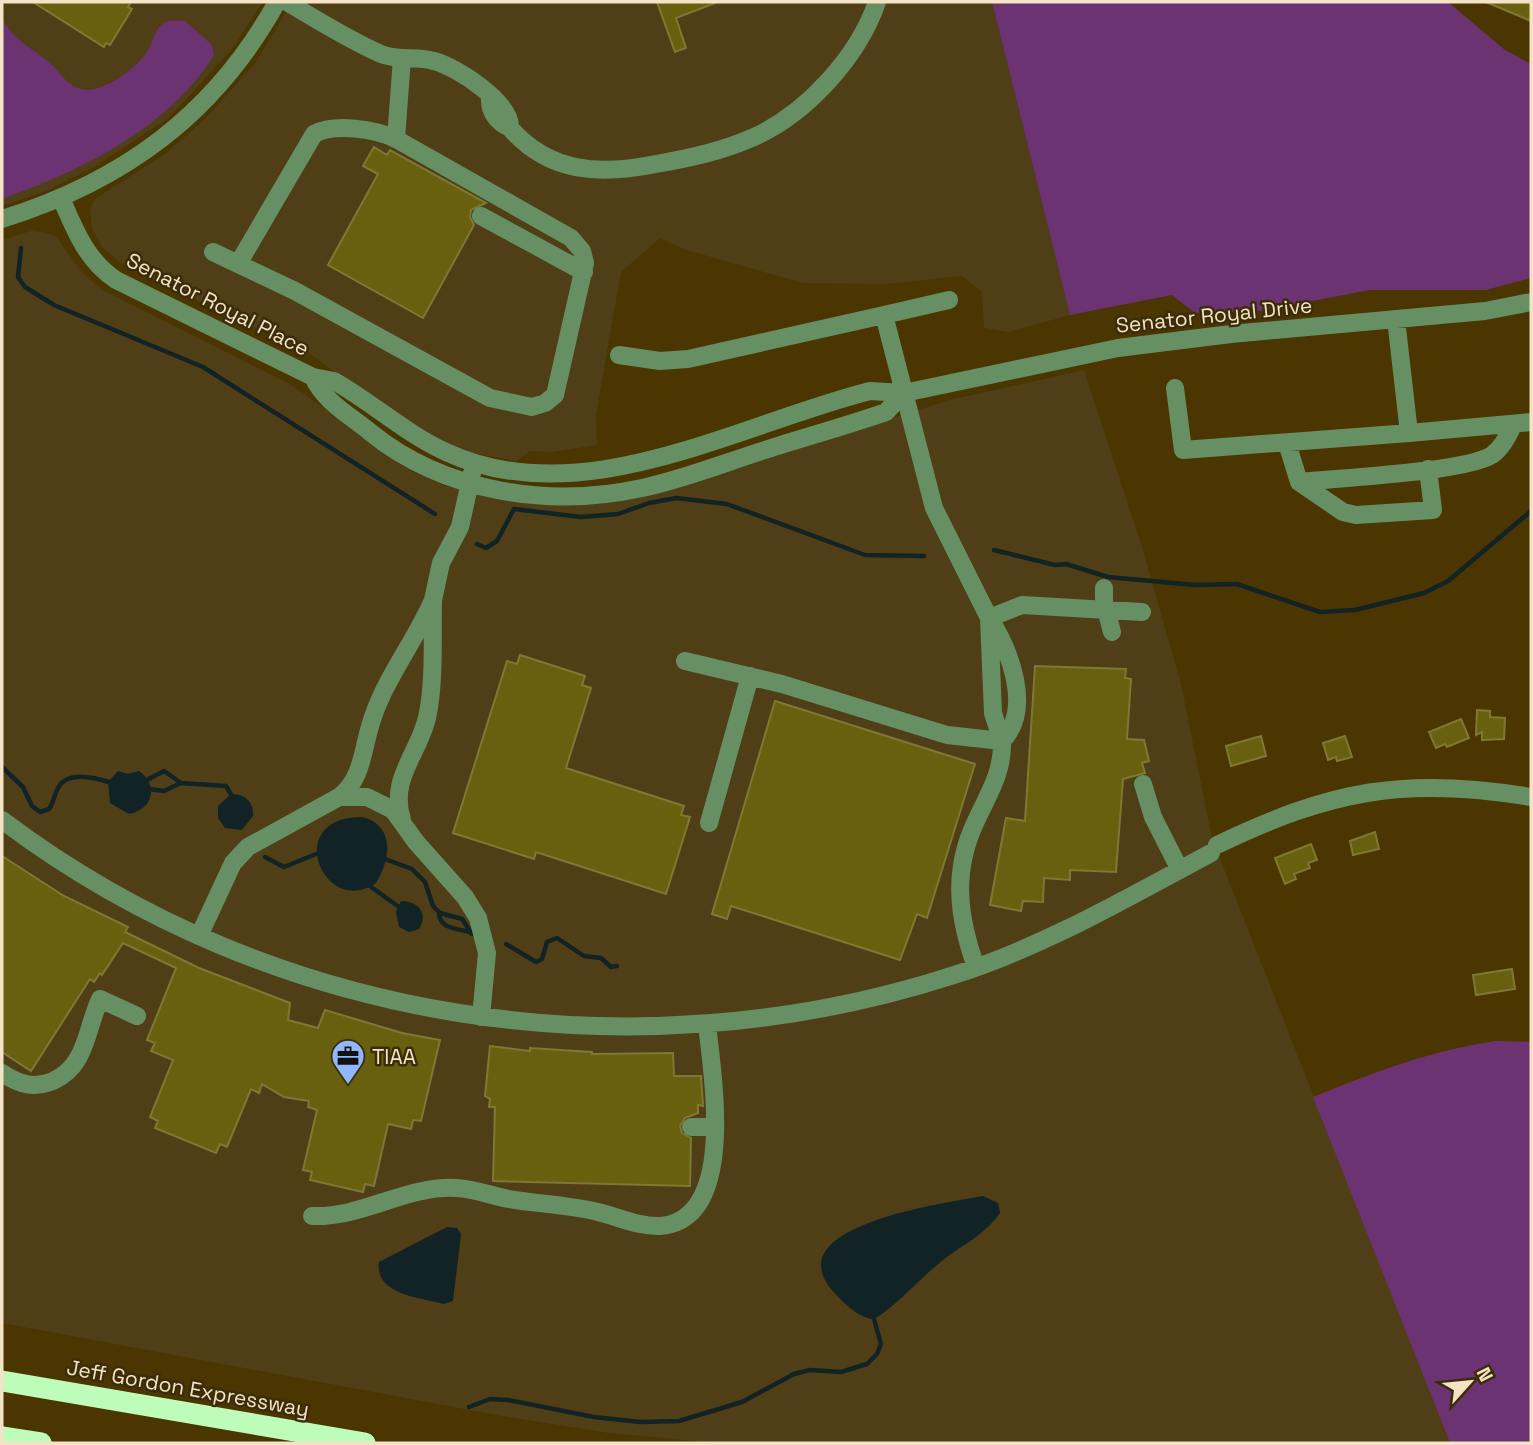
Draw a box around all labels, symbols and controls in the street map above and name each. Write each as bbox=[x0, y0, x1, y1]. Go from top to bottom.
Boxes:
street label: Senator Royal Place bbox=[122, 246, 314, 362]
street label: Senator Royal Drive bbox=[1115, 291, 1313, 339]
office icon: TIAA bbox=[329, 1037, 367, 1086]
place label: TIAA bbox=[372, 1043, 416, 1070]
north arrow bbox=[1435, 1347, 1505, 1417]
street label: Jeff Gordon Expressway bbox=[65, 1353, 311, 1423]
text: N bbox=[1471, 1363, 1499, 1386]

